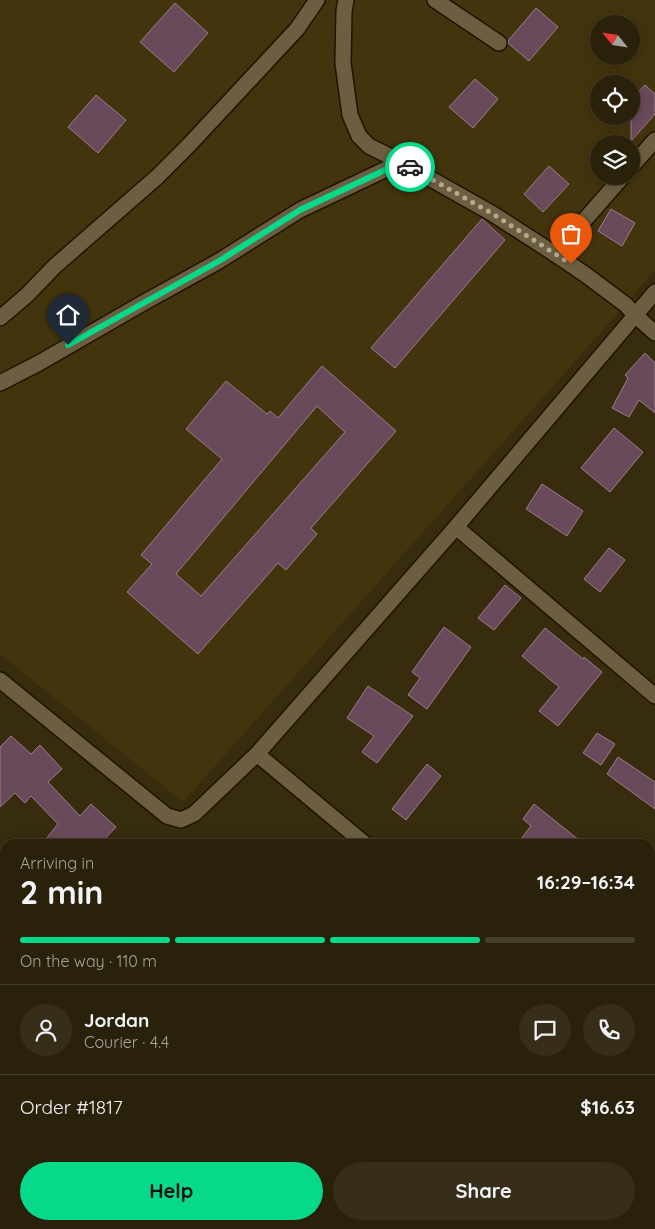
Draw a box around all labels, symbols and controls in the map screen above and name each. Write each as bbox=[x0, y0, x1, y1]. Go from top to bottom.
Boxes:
north arrow bbox=[590, 15, 640, 65]
map controls bbox=[590, 15, 640, 185]
button: locate bbox=[590, 75, 640, 125]
button: layers bbox=[590, 135, 640, 185]
courier bbox=[385, 142, 435, 192]
icon: car bbox=[396, 153, 424, 181]
pin bbox=[550, 213, 592, 264]
icon: bag bbox=[557, 220, 585, 248]
pin bbox=[47, 294, 89, 345]
icon: home bbox=[54, 301, 82, 329]
text: Arriving in bbox=[20, 853, 94, 873]
text: 16:29–16:34 bbox=[537, 870, 635, 894]
text: 2 min bbox=[20, 872, 103, 912]
text: On the way · 110 m bbox=[20, 951, 157, 971]
button: person bbox=[20, 1004, 72, 1056]
button: chat bbox=[519, 1004, 571, 1056]
button: phone bbox=[583, 1004, 635, 1056]
text: Jordan bbox=[84, 1008, 149, 1032]
text: Courier · 4.4 bbox=[84, 1032, 169, 1052]
text: Order #1817 bbox=[20, 1095, 123, 1119]
text: $16.63 bbox=[580, 1095, 635, 1119]
button: Help bbox=[20, 1162, 323, 1220]
button: Share bbox=[333, 1162, 635, 1220]

